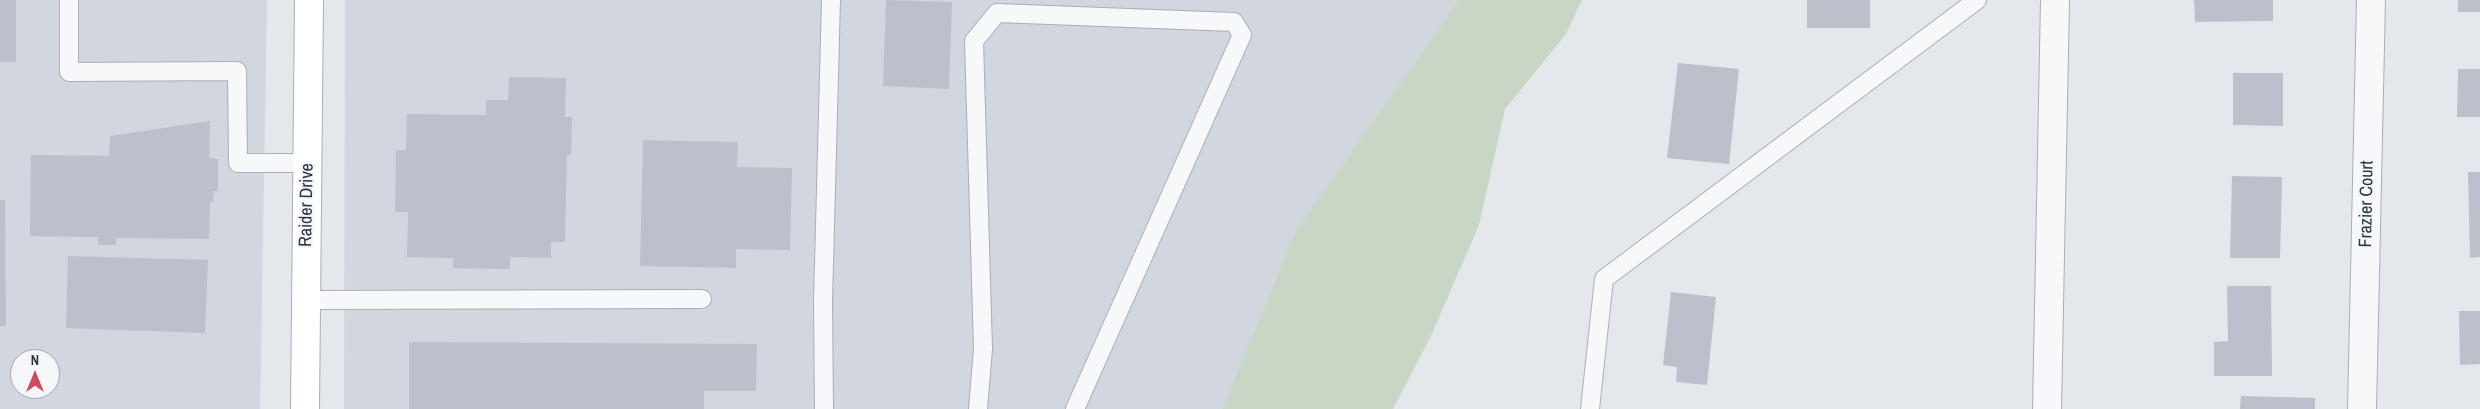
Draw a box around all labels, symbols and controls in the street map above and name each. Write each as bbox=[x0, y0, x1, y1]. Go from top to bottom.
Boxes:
street label: Frazier Court bbox=[2355, 160, 2379, 248]
street label: Raider Drive bbox=[295, 163, 319, 247]
north arrow bbox=[10, 349, 60, 399]
text: N bbox=[31, 351, 39, 369]

